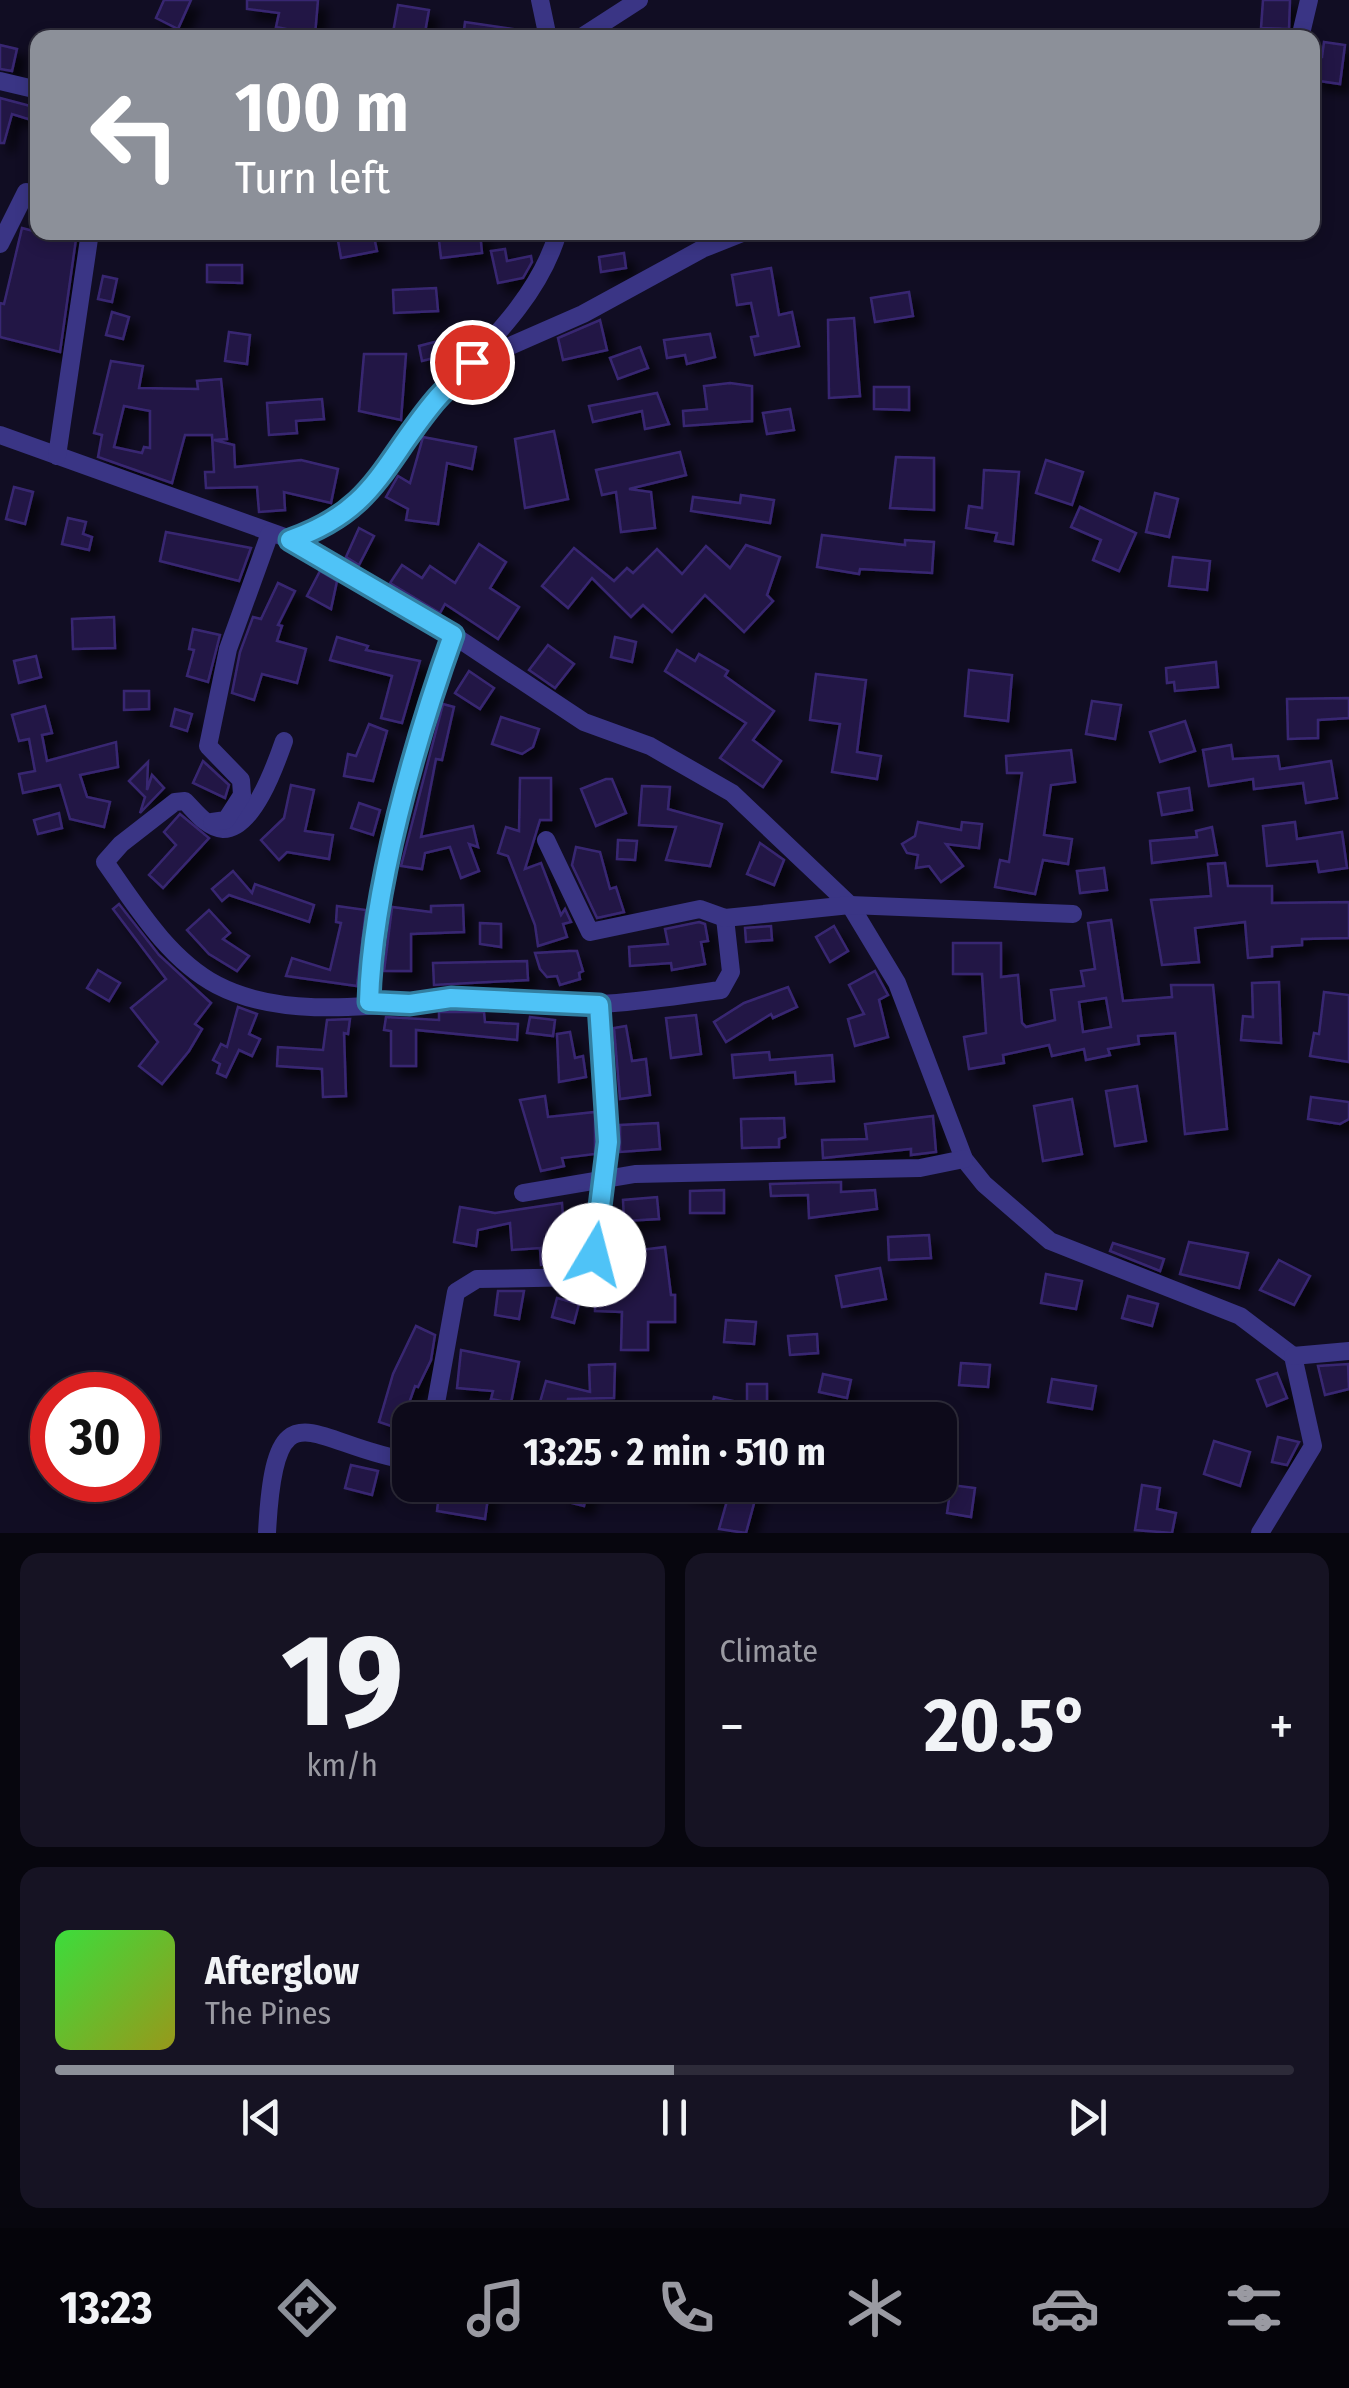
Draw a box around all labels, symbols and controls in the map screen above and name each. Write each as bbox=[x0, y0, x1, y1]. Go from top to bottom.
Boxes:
text: 100 m bbox=[235, 66, 409, 150]
icon: left bbox=[70, 70, 200, 200]
text: Turn left bbox=[235, 151, 390, 205]
pin bbox=[430, 320, 515, 405]
icon: arrive bbox=[445, 335, 500, 390]
position arrow bbox=[542, 1203, 646, 1307]
speed limit sign: 30 bbox=[30, 1372, 160, 1502]
text: 13:25 · 2 min · 510 m bbox=[523, 1429, 826, 1475]
text: 19 bbox=[281, 1603, 403, 1759]
text: Climate bbox=[720, 1632, 818, 1670]
text: 20.5° bbox=[924, 1681, 1089, 1771]
text: − bbox=[720, 1694, 744, 1760]
text: + bbox=[1269, 1694, 1294, 1760]
text: km/h bbox=[307, 1746, 378, 1784]
text: Afterglow bbox=[205, 1948, 359, 1994]
text: The Pines bbox=[205, 1994, 331, 2032]
icon: previous bbox=[234, 2090, 289, 2145]
icon: pause bbox=[647, 2090, 702, 2145]
icon: next bbox=[1060, 2090, 1115, 2145]
icon: directions bbox=[272, 2273, 342, 2343]
icon: music bbox=[461, 2273, 531, 2343]
icon: phone bbox=[651, 2273, 721, 2343]
icon: climate bbox=[840, 2273, 910, 2343]
icon: car bbox=[1030, 2273, 1100, 2343]
icon: filters bbox=[1219, 2273, 1289, 2343]
text: 13:23 bbox=[60, 2281, 152, 2335]

